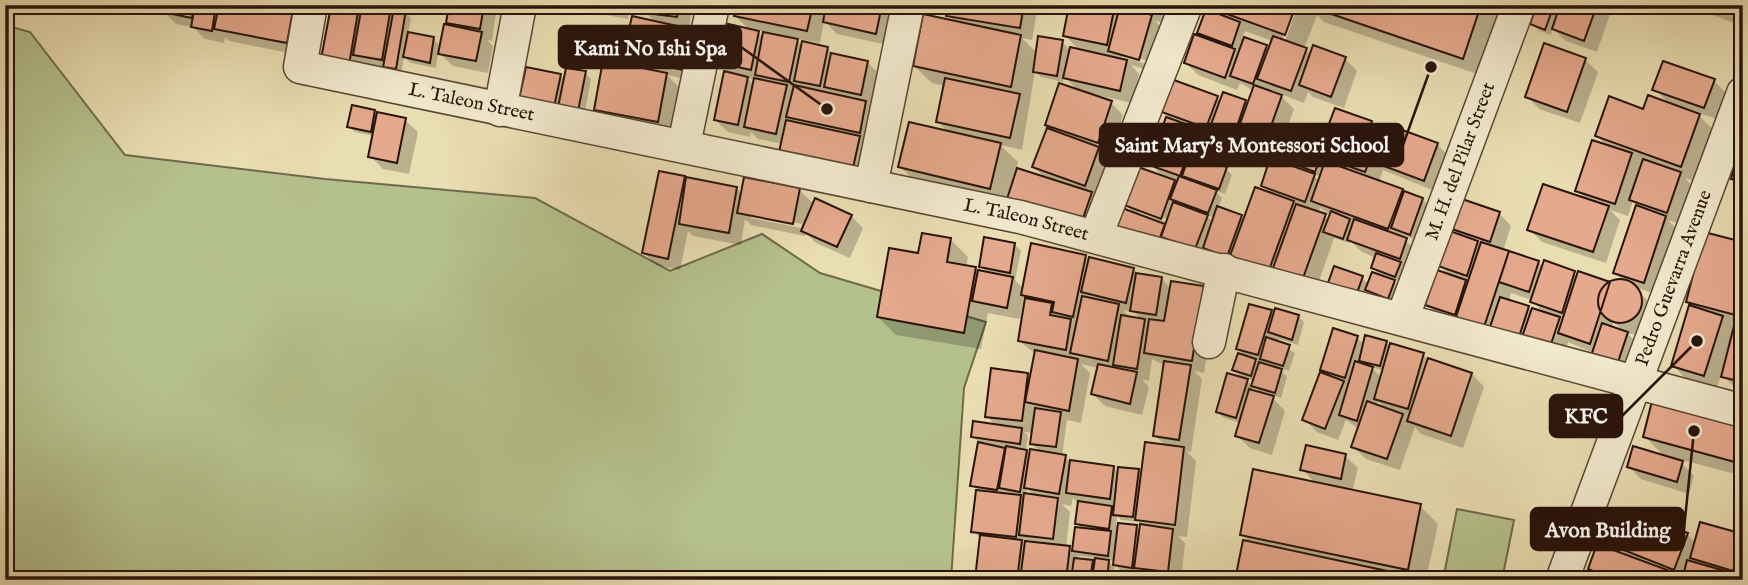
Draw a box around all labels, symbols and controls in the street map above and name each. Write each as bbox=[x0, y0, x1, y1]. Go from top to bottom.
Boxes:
callout: Kami No Ishi Spa bbox=[559, 26, 741, 68]
text: Kami No Ishi Spa bbox=[573, 36, 728, 63]
street label: L. Taleon Street bbox=[406, 78, 537, 128]
street label: M. H. del Pilar Street bbox=[1420, 79, 1501, 244]
callout: Saint Mary's Montessori School bbox=[1100, 124, 1403, 166]
text: Saint Mary's Montessori School bbox=[1115, 133, 1391, 160]
street label: Pedro Guevarra Avenue bbox=[1631, 187, 1718, 369]
street label: L. Taleon Street bbox=[961, 194, 1092, 247]
callout: KFC bbox=[1550, 395, 1622, 437]
text: KFC bbox=[1564, 404, 1608, 431]
callout: Avon Building bbox=[1531, 508, 1684, 550]
text: Avon Building bbox=[1544, 518, 1671, 545]

